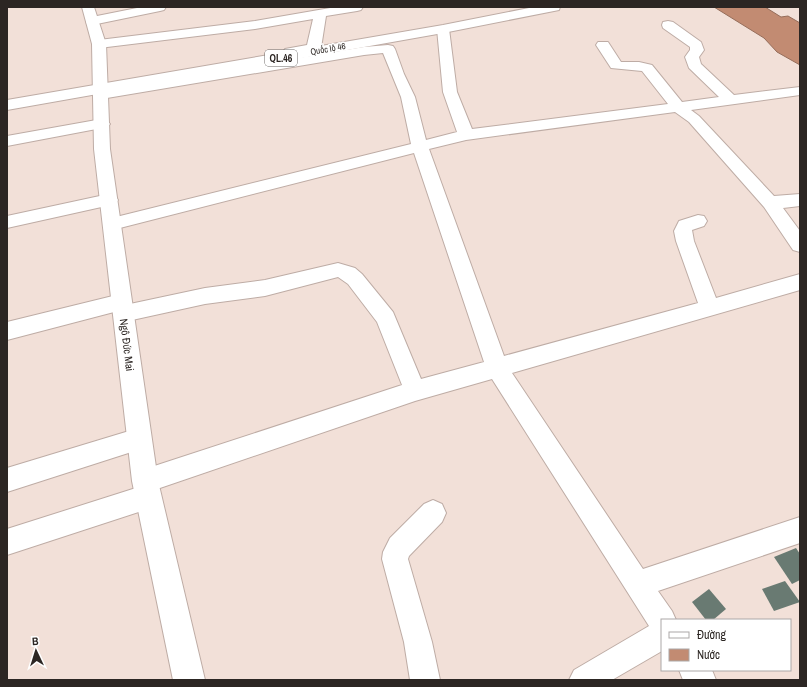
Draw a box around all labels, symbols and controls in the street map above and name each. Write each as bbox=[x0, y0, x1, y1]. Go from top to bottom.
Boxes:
street label: Quốc lộ 46 bbox=[309, 40, 347, 58]
road number: QL.46 bbox=[265, 50, 297, 66]
street label: Ngô Đức Mai bbox=[117, 318, 137, 372]
legend bbox=[661, 619, 791, 671]
text: Đường bbox=[697, 627, 727, 643]
north arrow bbox=[16, 631, 56, 671]
text: B bbox=[32, 634, 40, 648]
text: Nước bbox=[697, 647, 720, 663]

